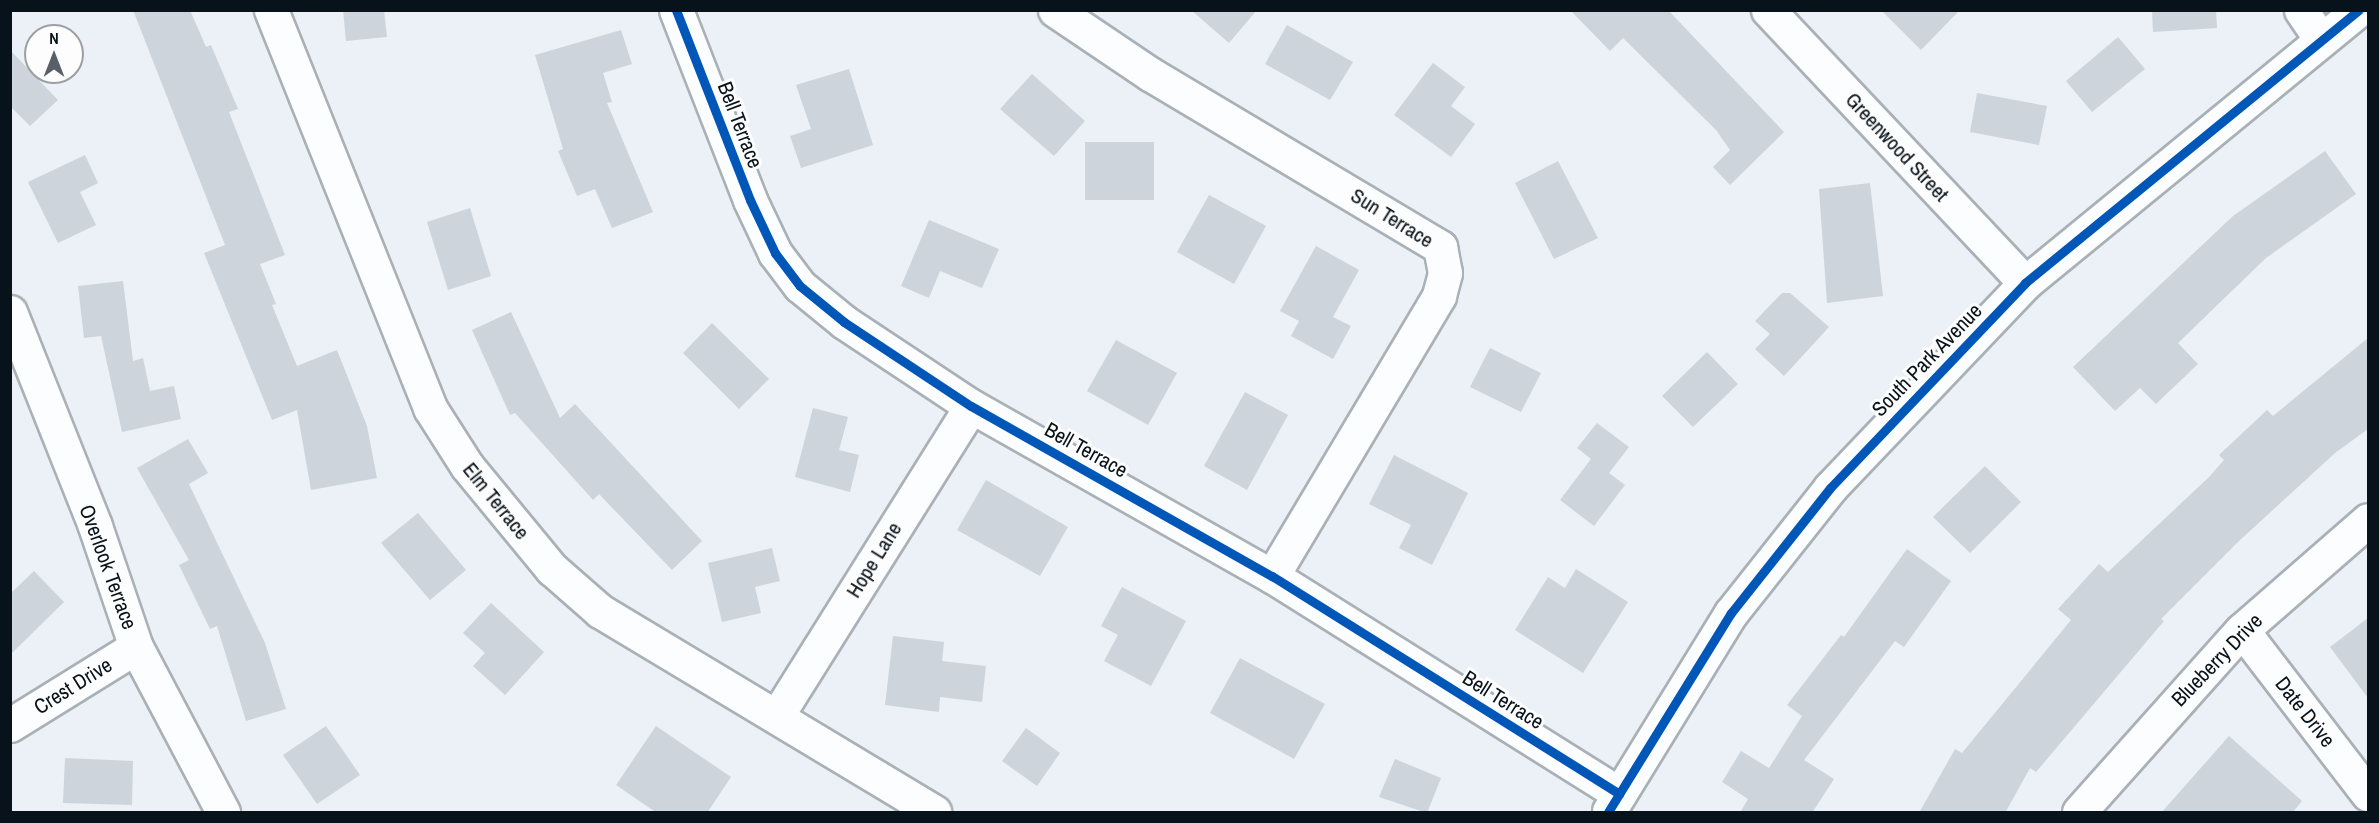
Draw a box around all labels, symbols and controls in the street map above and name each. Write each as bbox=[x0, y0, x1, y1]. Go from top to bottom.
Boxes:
north arrow bbox=[24, 24, 84, 84]
text: N bbox=[49, 27, 59, 49]
street label: Bell Terrace bbox=[712, 78, 768, 172]
street label: Greenwood Street bbox=[1840, 87, 1954, 207]
street label: Sun Terrace bbox=[1346, 183, 1438, 253]
street label: South Park Avenue bbox=[1866, 298, 1988, 422]
street label: Bell Terrace bbox=[1040, 417, 1132, 483]
street label: Elm Terrace bbox=[457, 457, 535, 545]
street label: Overlook Terrace bbox=[74, 501, 142, 633]
street label: Hope Lane bbox=[841, 518, 907, 602]
street label: Blueberry Drive bbox=[2166, 608, 2268, 712]
street label: Crest Drive bbox=[29, 652, 117, 720]
street label: Bell Terrace bbox=[1458, 665, 1548, 735]
street label: Date Drive bbox=[2270, 672, 2340, 752]

